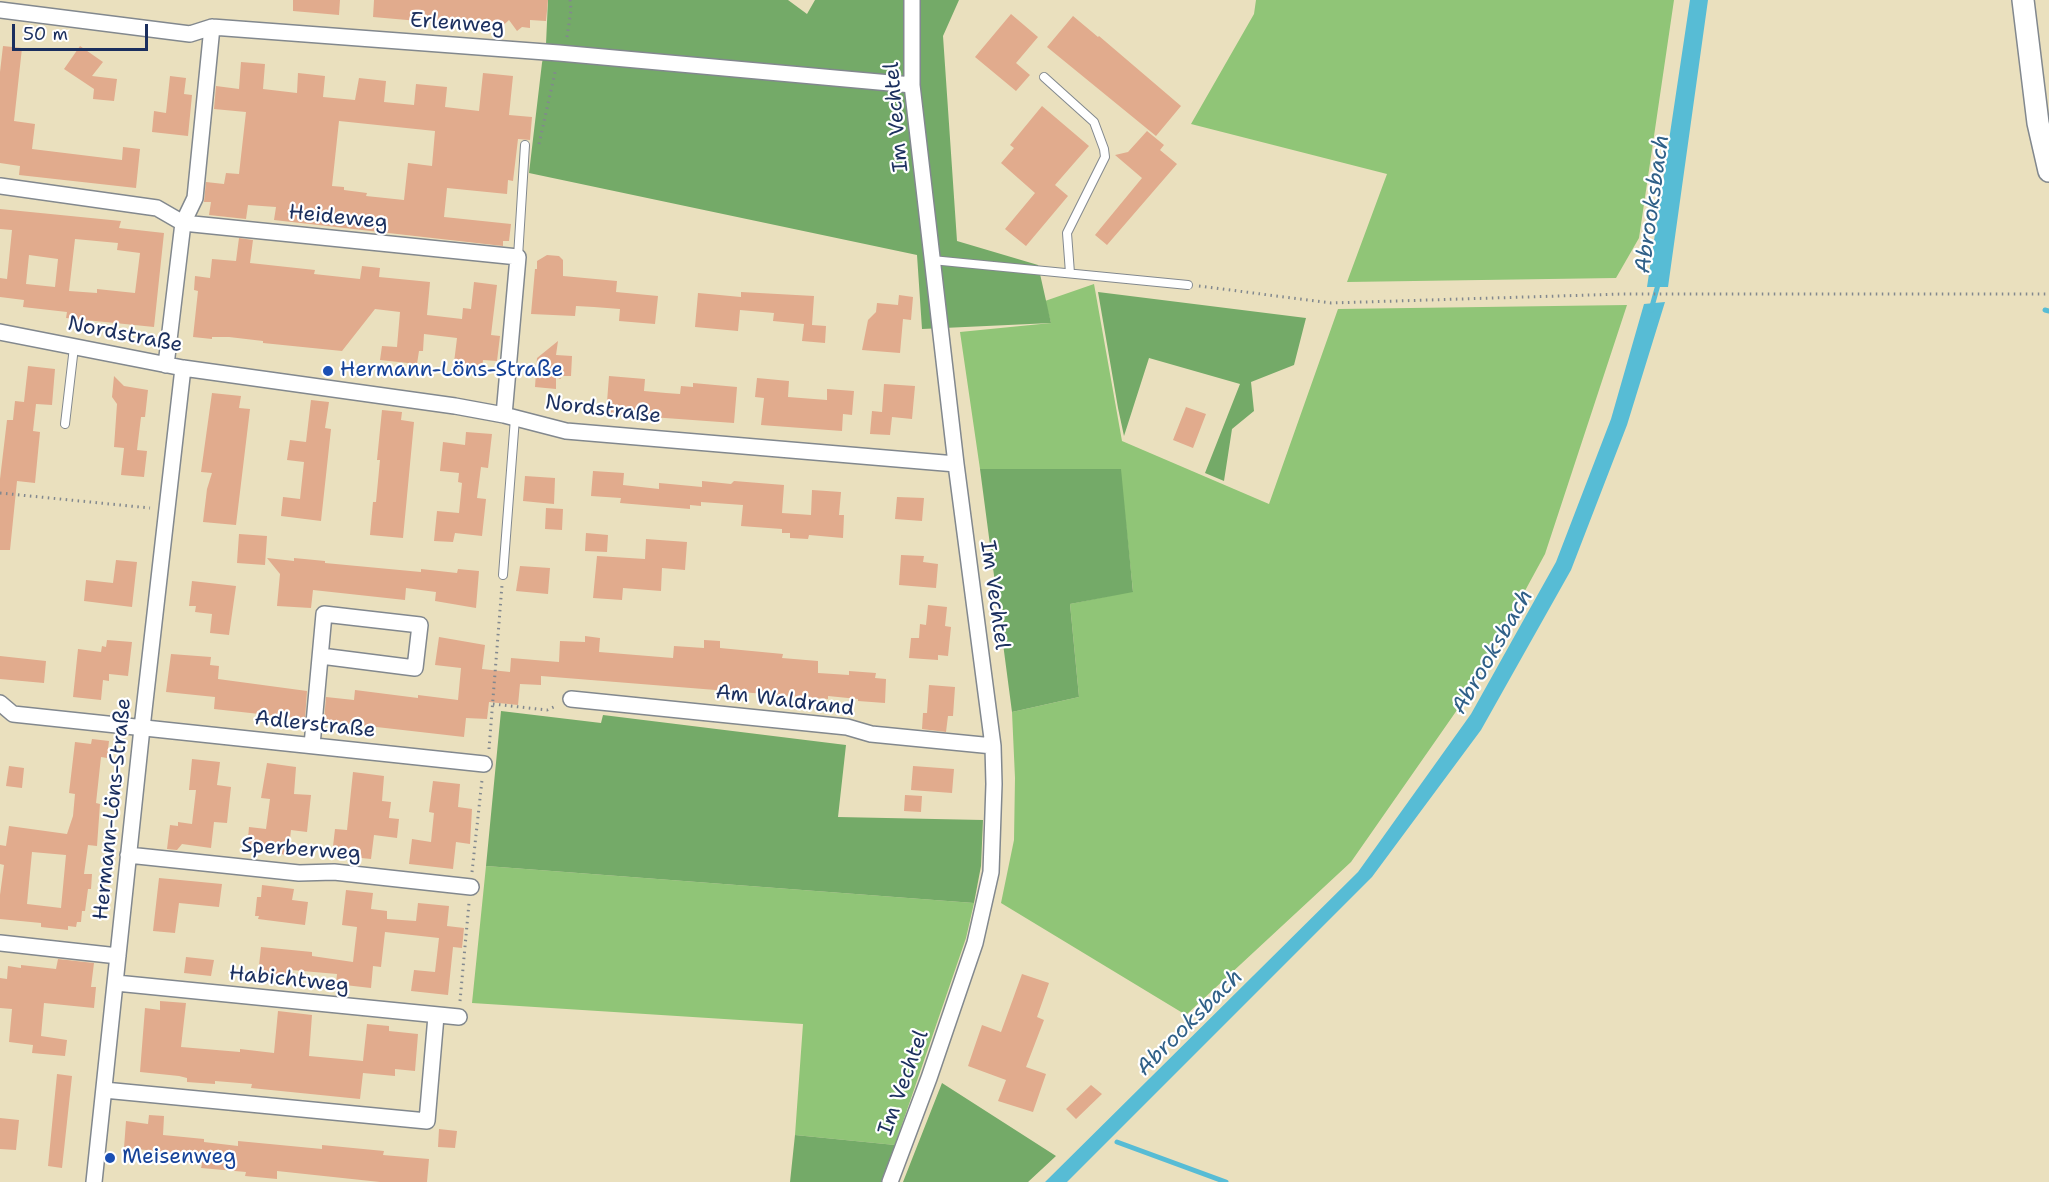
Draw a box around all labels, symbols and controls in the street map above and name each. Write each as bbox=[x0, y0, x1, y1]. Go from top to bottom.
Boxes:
street label: Erlenweg bbox=[409, 8, 505, 40]
scale bar bbox=[15, 12, 152, 50]
text: 50 m bbox=[23, 22, 68, 46]
street label: Im Vechtel bbox=[880, 61, 914, 173]
water label: Abrooksbach bbox=[1630, 133, 1676, 275]
street label: Heideweg bbox=[287, 200, 389, 236]
street label: Nordstraße bbox=[65, 312, 185, 358]
place label: Hermann-Löns-Straße bbox=[340, 358, 563, 384]
marker: Hermann-Löns-Straße bbox=[321, 364, 335, 378]
street label: Nordstraße bbox=[544, 390, 662, 430]
street label: Im Vechtel bbox=[974, 539, 1014, 651]
water label: Abrooksbach bbox=[1447, 585, 1539, 719]
street label: Am Waldrand bbox=[714, 680, 856, 722]
street label: Hermann-Löns-Straße bbox=[89, 697, 137, 921]
street label: Adlerstraße bbox=[253, 706, 377, 744]
street label: Sperberweg bbox=[240, 833, 362, 867]
street label: Habichtweg bbox=[228, 961, 350, 999]
water label: Abrooksbach bbox=[1131, 964, 1249, 1082]
street label: Im Vechtel bbox=[873, 1027, 935, 1139]
place label: Meisenweg bbox=[122, 1145, 236, 1171]
marker: Meisenweg bbox=[103, 1151, 117, 1165]

